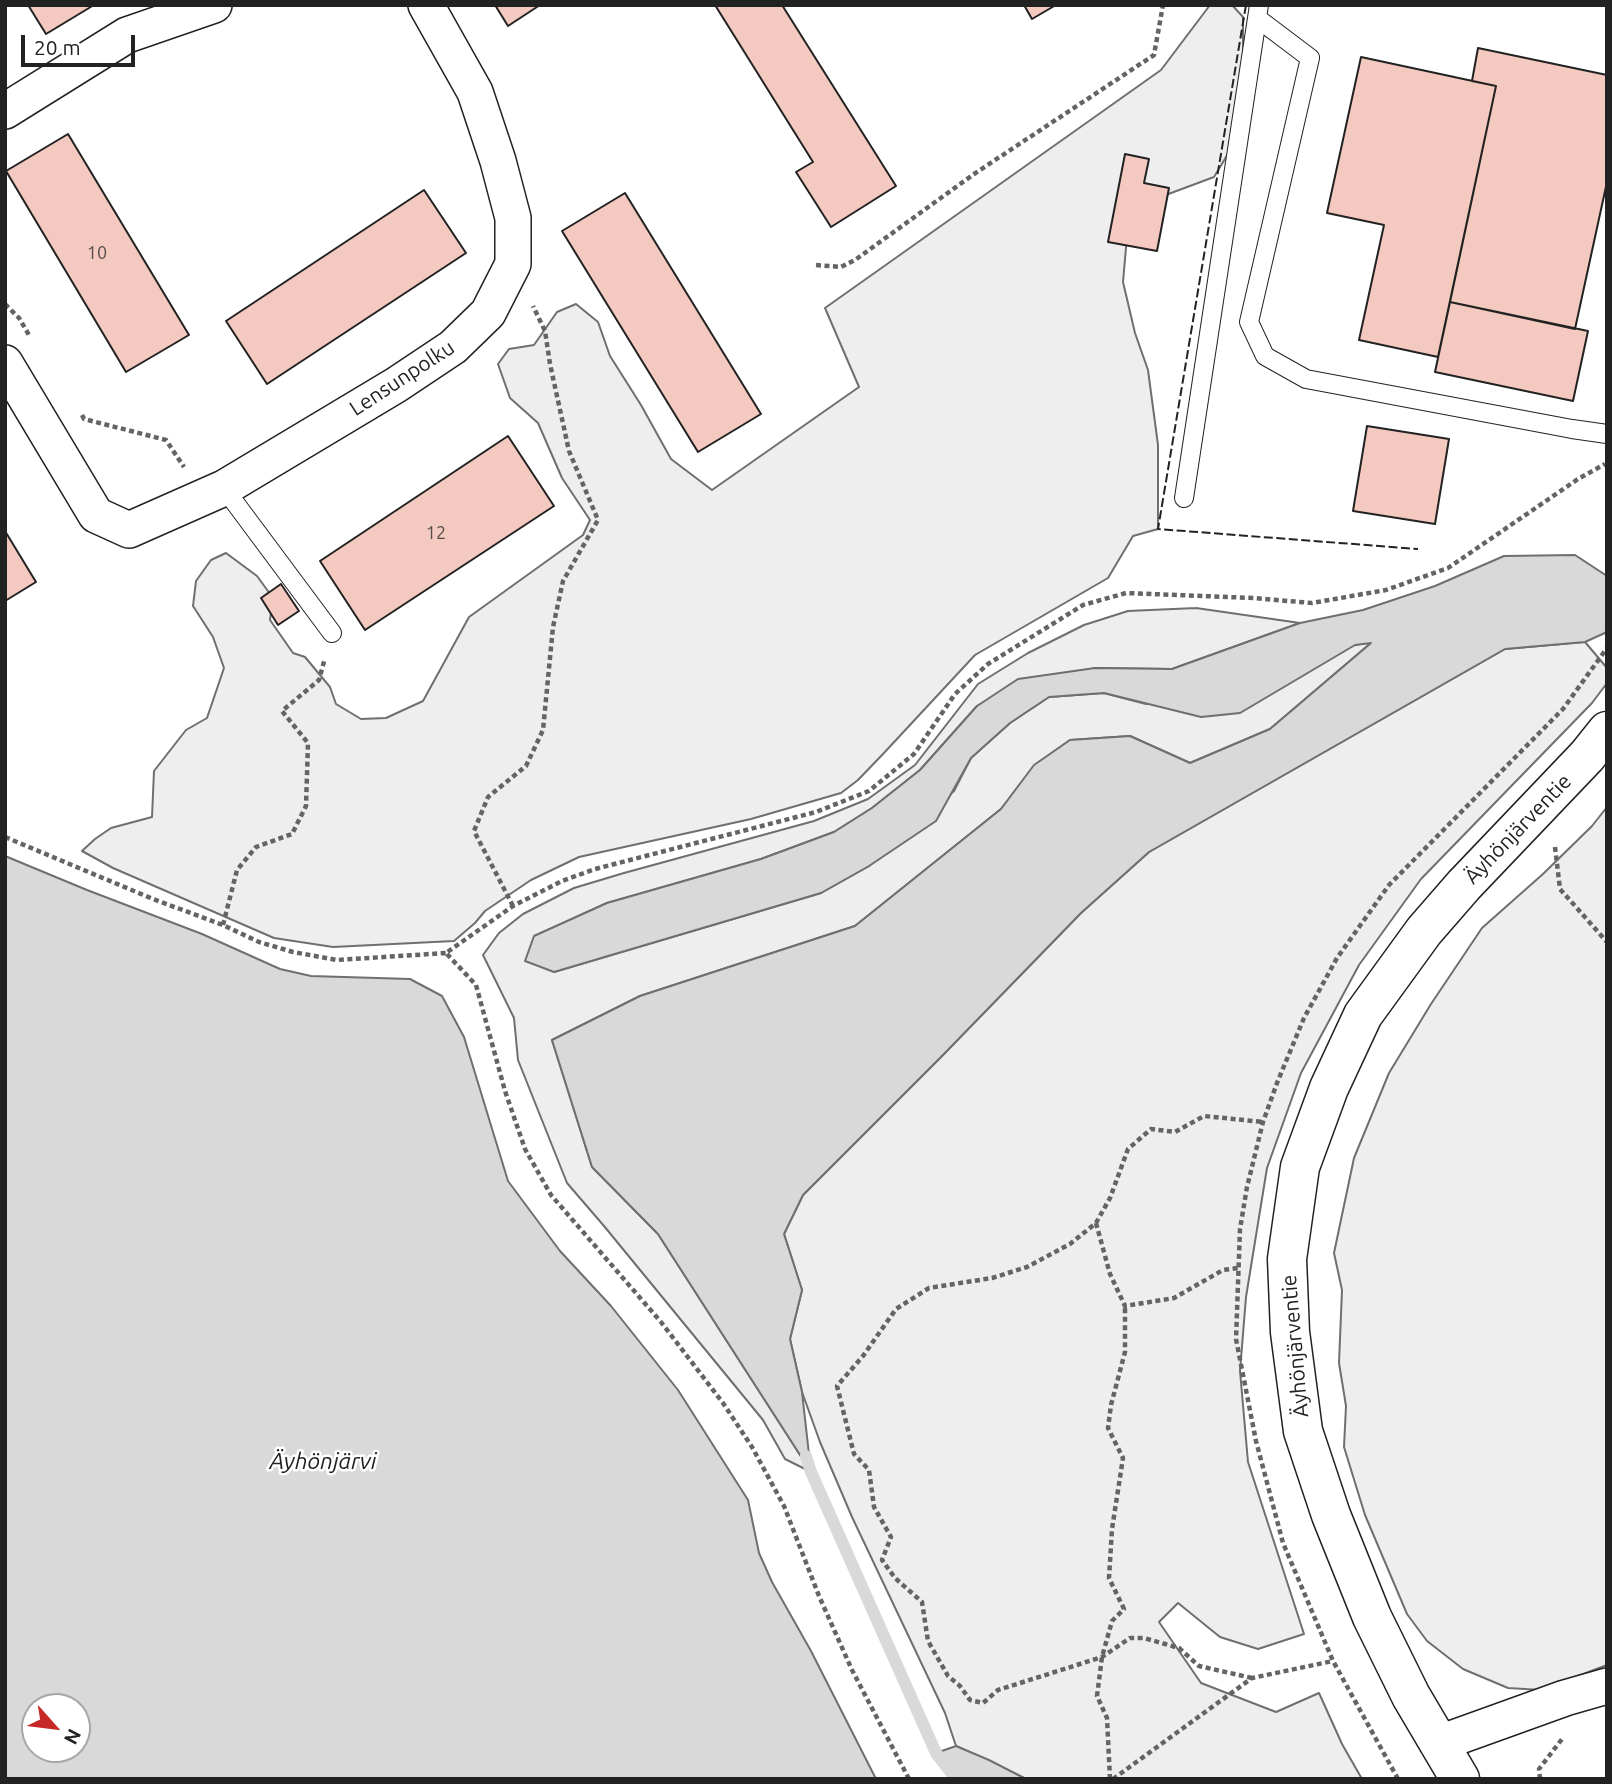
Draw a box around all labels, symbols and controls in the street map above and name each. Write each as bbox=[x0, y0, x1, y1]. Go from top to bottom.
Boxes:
scale bar bbox=[24, 21, 138, 65]
text: 20 m bbox=[34, 35, 81, 59]
house number: 10 bbox=[87, 242, 107, 264]
street label: Lensunpolku bbox=[345, 335, 459, 421]
house number: 12 bbox=[426, 522, 446, 544]
street label: Äyhönjärventie bbox=[1459, 769, 1577, 889]
street label: Äyhönjärventie bbox=[1276, 1274, 1314, 1418]
water label: Äyhönjärvi bbox=[269, 1447, 377, 1475]
north arrow bbox=[21, 1693, 91, 1763]
text: N bbox=[60, 1725, 86, 1748]

